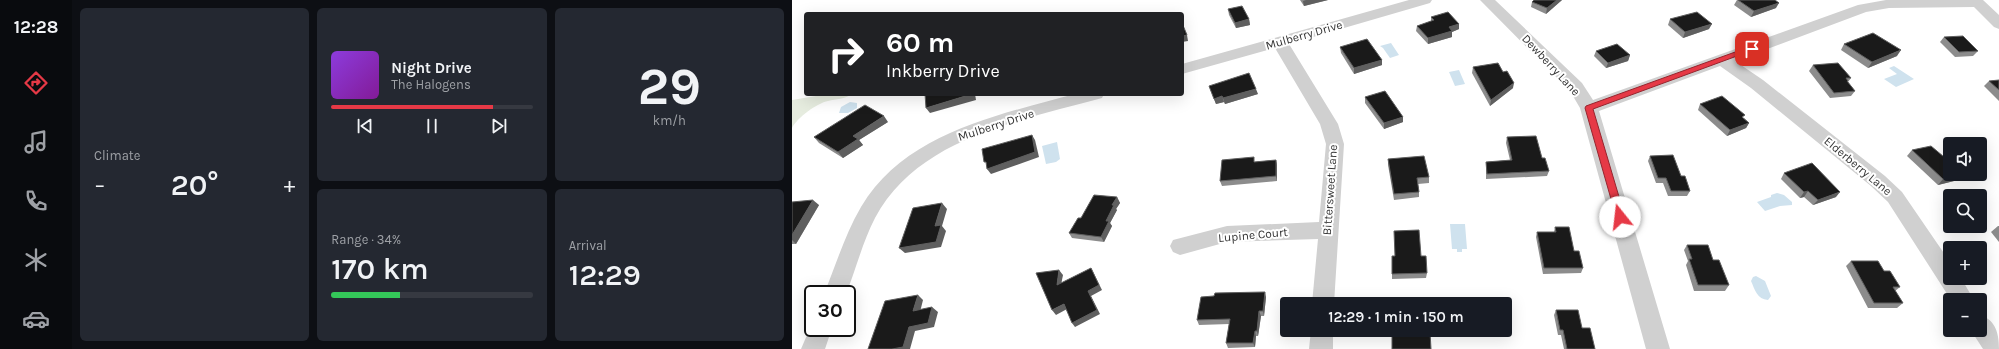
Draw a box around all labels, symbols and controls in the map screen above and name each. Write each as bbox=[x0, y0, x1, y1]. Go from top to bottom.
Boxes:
text: 12:28 bbox=[14, 16, 58, 38]
street label: Mulberry Drive bbox=[1264, 17, 1344, 53]
text: 60 m bbox=[886, 26, 954, 59]
icon: right bbox=[820, 28, 872, 80]
street label: Dewberry Lane bbox=[1519, 31, 1583, 99]
pin bbox=[1735, 32, 1769, 66]
icon: arrive bbox=[1741, 38, 1763, 60]
text: 29 bbox=[638, 56, 701, 117]
text: Night Drive bbox=[391, 59, 472, 77]
text: Inkberry Drive bbox=[886, 60, 1000, 82]
icon: directions bbox=[22, 69, 50, 97]
text: The Halogens bbox=[391, 77, 471, 92]
street label: Mulberry Drive bbox=[956, 106, 1036, 144]
text: km/h bbox=[653, 113, 686, 128]
icon: previous bbox=[354, 115, 376, 137]
icon: pause bbox=[421, 115, 443, 137]
icon: next bbox=[488, 115, 510, 137]
icon: music bbox=[22, 128, 50, 156]
street label: Elderberry Lane bbox=[1821, 134, 1895, 198]
map controls bbox=[1943, 137, 1987, 337]
button: sound bbox=[1943, 137, 1987, 181]
street label: Bittersweet Lane bbox=[1320, 144, 1340, 236]
text: Climate bbox=[94, 148, 140, 163]
text: 20° bbox=[171, 167, 219, 203]
text: − bbox=[94, 172, 106, 198]
text: + bbox=[284, 172, 295, 198]
icon: phone bbox=[22, 187, 50, 215]
button: search bbox=[1943, 189, 1987, 233]
position arrow bbox=[1599, 196, 1641, 238]
street label: Lupine Court bbox=[1218, 225, 1289, 245]
text: Range · 34% bbox=[331, 232, 401, 247]
text: Arrival bbox=[569, 238, 607, 253]
button: + bbox=[1943, 241, 1987, 285]
icon: climate bbox=[22, 246, 50, 274]
text: 170 km bbox=[331, 251, 429, 287]
text: 12:29 bbox=[569, 257, 641, 293]
speed limit sign: 30 bbox=[804, 285, 856, 337]
button: − bbox=[1943, 293, 1987, 337]
icon: car bbox=[22, 305, 50, 333]
text: 12:29 · 1 min · 150 m bbox=[1328, 308, 1464, 326]

